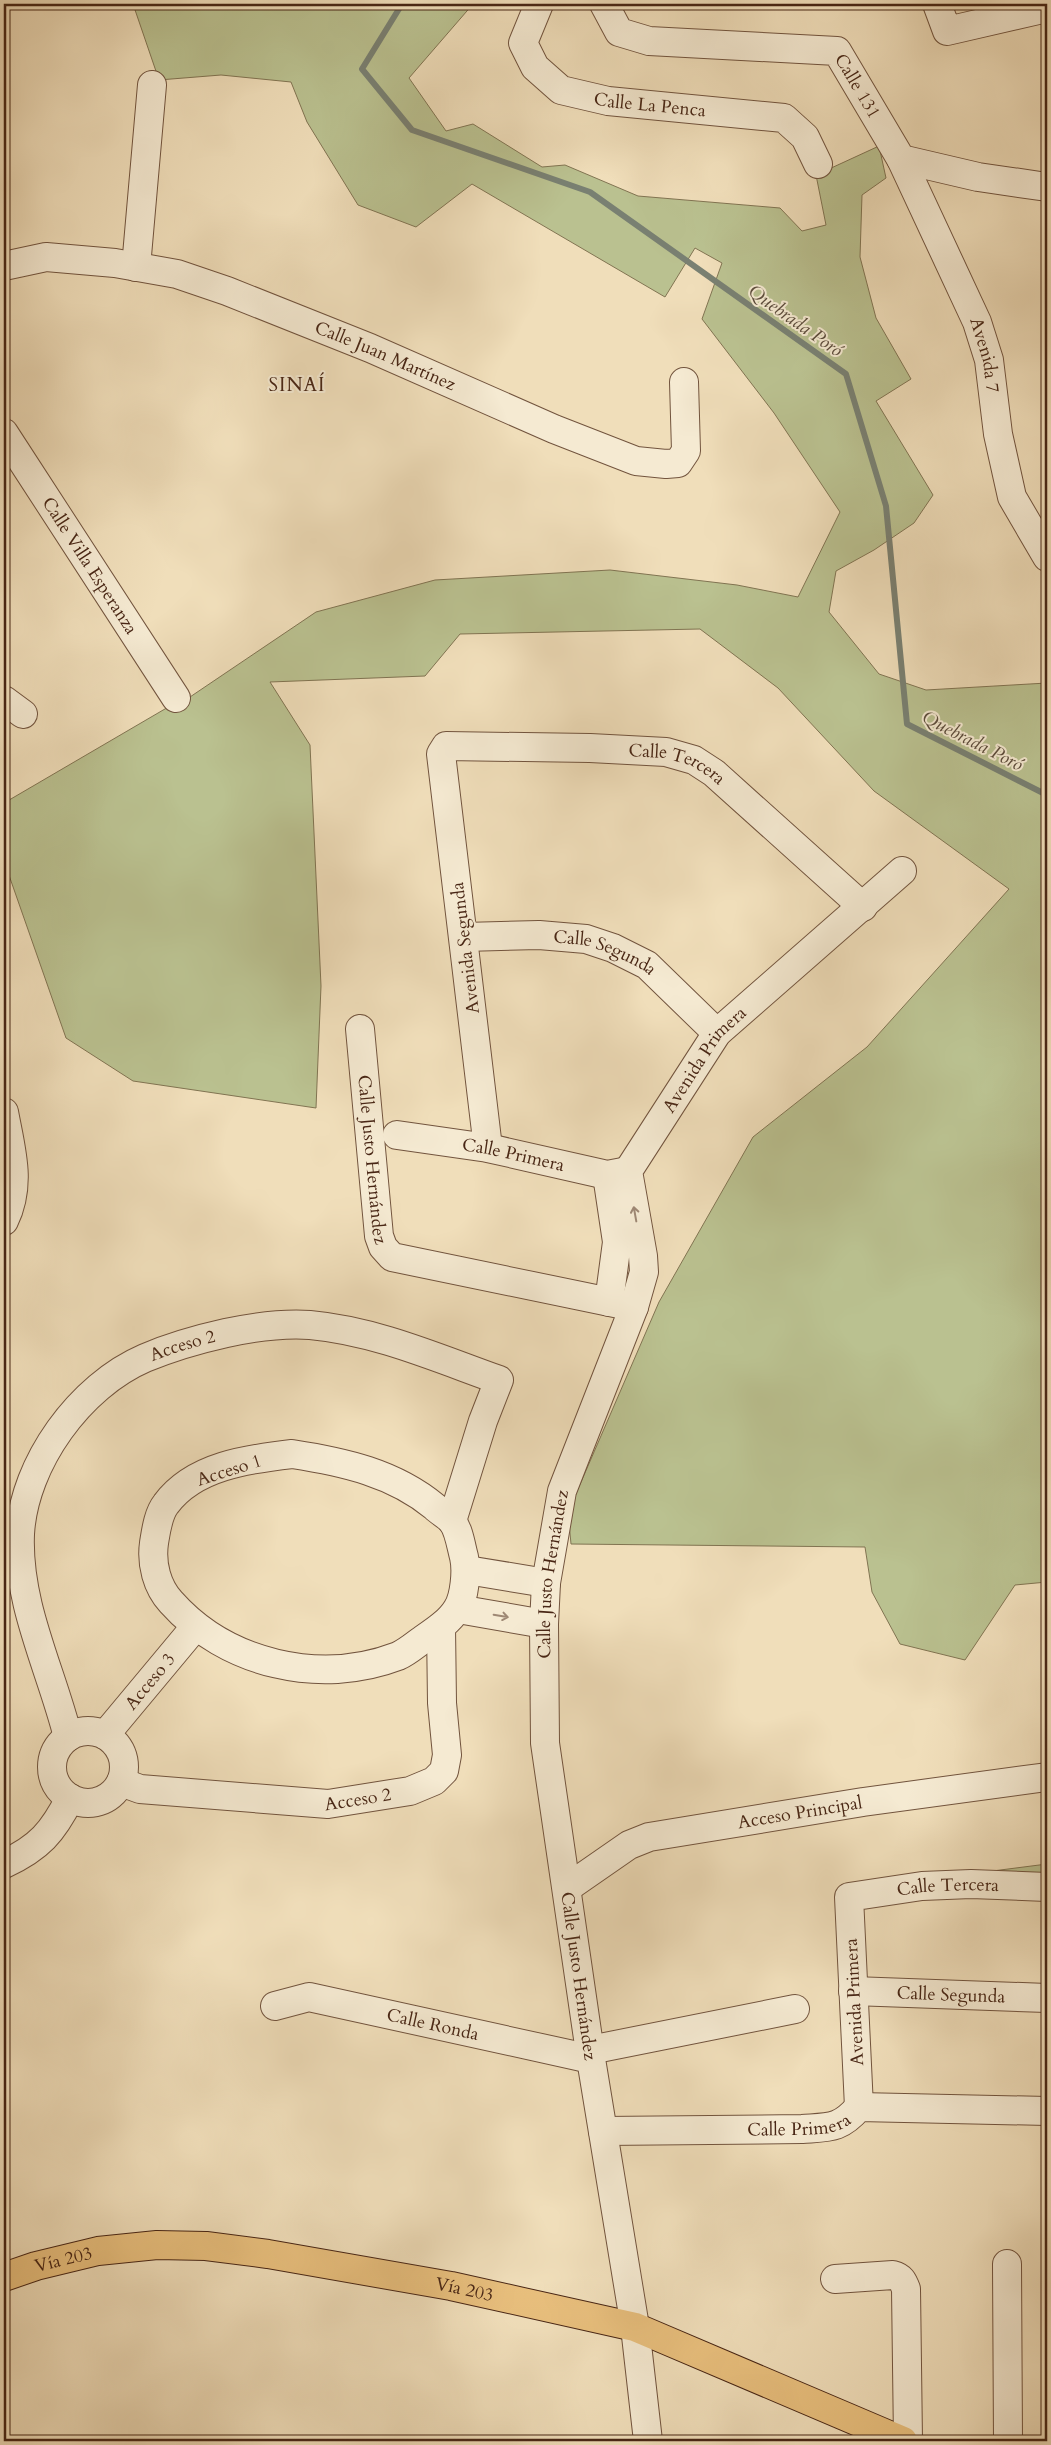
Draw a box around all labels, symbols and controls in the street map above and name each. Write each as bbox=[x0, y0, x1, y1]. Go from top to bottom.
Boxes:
street label: Calle 131 bbox=[828, 49, 886, 123]
street label: Calle La Penca bbox=[591, 86, 707, 123]
water label: Quebrada Poró bbox=[743, 278, 849, 364]
street label: Avenida 7 bbox=[963, 314, 1005, 394]
street label: Calle Juan Martínez bbox=[311, 315, 460, 397]
district label: SINAÍ bbox=[268, 372, 326, 398]
street label: Calle Villa Esperanza bbox=[36, 492, 144, 640]
water label: Quebrada Poró bbox=[917, 704, 1029, 778]
street label: Calle Tercera bbox=[628, 738, 731, 791]
street label: Avenida Segunda bbox=[445, 881, 486, 1015]
street label: Calle Segunda bbox=[553, 924, 662, 981]
street label: Avenida Primera bbox=[657, 1001, 752, 1118]
street label: Calle Justo Hernández bbox=[351, 1074, 393, 1248]
street label: Calle Primera bbox=[461, 1132, 567, 1178]
one-way arrow bbox=[630, 1206, 640, 1222]
street label: Acceso 2 bbox=[146, 1324, 218, 1368]
street label: Acceso 1 bbox=[193, 1448, 265, 1493]
street label: Calle Justo Hernández bbox=[532, 1488, 575, 1659]
one-way arrow bbox=[492, 1612, 508, 1622]
street label: Acceso 3 bbox=[119, 1648, 181, 1715]
street label: Acceso 2 bbox=[323, 1782, 393, 1817]
street label: Acceso Principal bbox=[736, 1790, 865, 1835]
street label: Calle Tercera bbox=[895, 1872, 1000, 1903]
street label: Calle Justo Hernández bbox=[554, 1890, 603, 2062]
street label: Avenida Primera bbox=[839, 1937, 870, 2066]
street label: Calle Segunda bbox=[896, 1981, 1006, 2009]
street label: Calle Ronda bbox=[384, 2002, 481, 2047]
street label: Calle Primera bbox=[747, 2108, 856, 2143]
street label: Vía 203 bbox=[32, 2241, 95, 2279]
street label: Vía 203 bbox=[433, 2272, 496, 2308]

